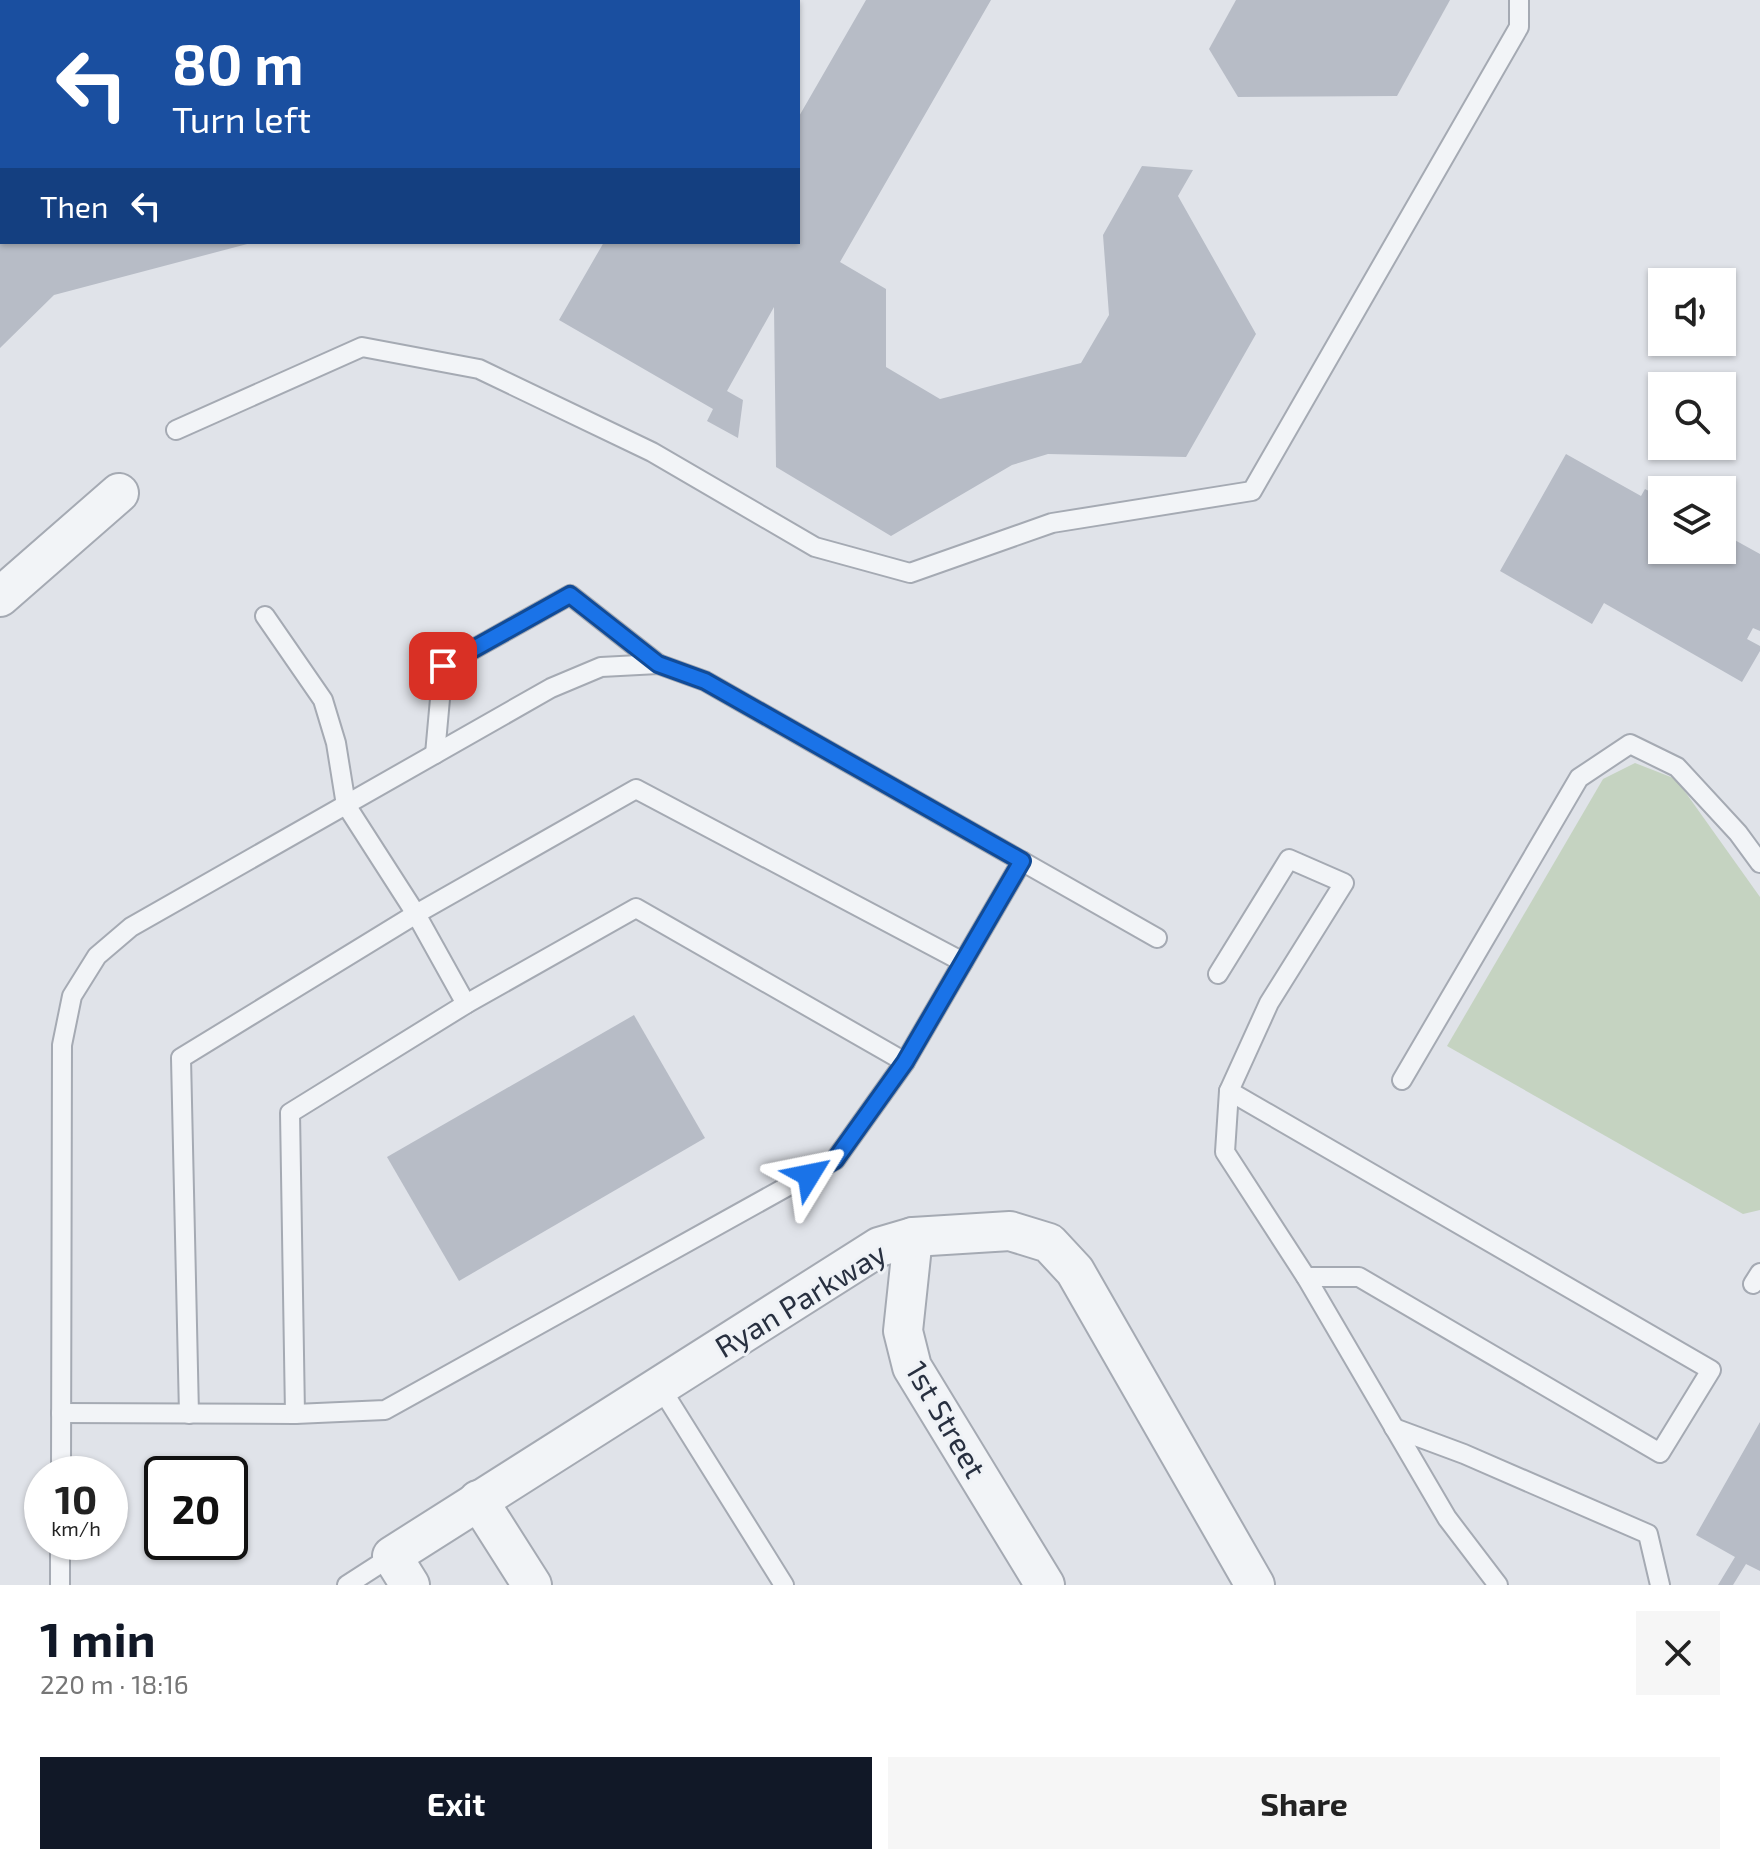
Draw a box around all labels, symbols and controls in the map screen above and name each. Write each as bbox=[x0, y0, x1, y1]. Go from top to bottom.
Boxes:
text: 80 m bbox=[172, 29, 304, 96]
icon: left bbox=[40, 32, 144, 136]
text: Turn left bbox=[172, 97, 311, 140]
icon: left bbox=[124, 184, 168, 228]
text: Then bbox=[40, 188, 108, 224]
map controls bbox=[1648, 268, 1736, 564]
button: sound bbox=[1648, 268, 1736, 356]
button: search bbox=[1648, 372, 1736, 460]
button: layers bbox=[1648, 476, 1736, 564]
pin bbox=[409, 632, 477, 700]
icon: arrive bbox=[421, 644, 465, 688]
position arrow bbox=[767, 1133, 851, 1217]
street label: Ryan Parkway bbox=[708, 1234, 892, 1364]
street label: 1st Street bbox=[899, 1354, 995, 1484]
speed limit sign: 20 bbox=[144, 1456, 248, 1560]
text: 10 bbox=[55, 1474, 97, 1522]
text: km/h bbox=[51, 1516, 101, 1540]
text: 1 min bbox=[40, 1609, 156, 1667]
button: close bbox=[1636, 1611, 1720, 1695]
text: 220 m · 18:16 bbox=[40, 1668, 189, 1699]
button: Exit bbox=[40, 1757, 872, 1849]
button: Share bbox=[888, 1757, 1720, 1849]

